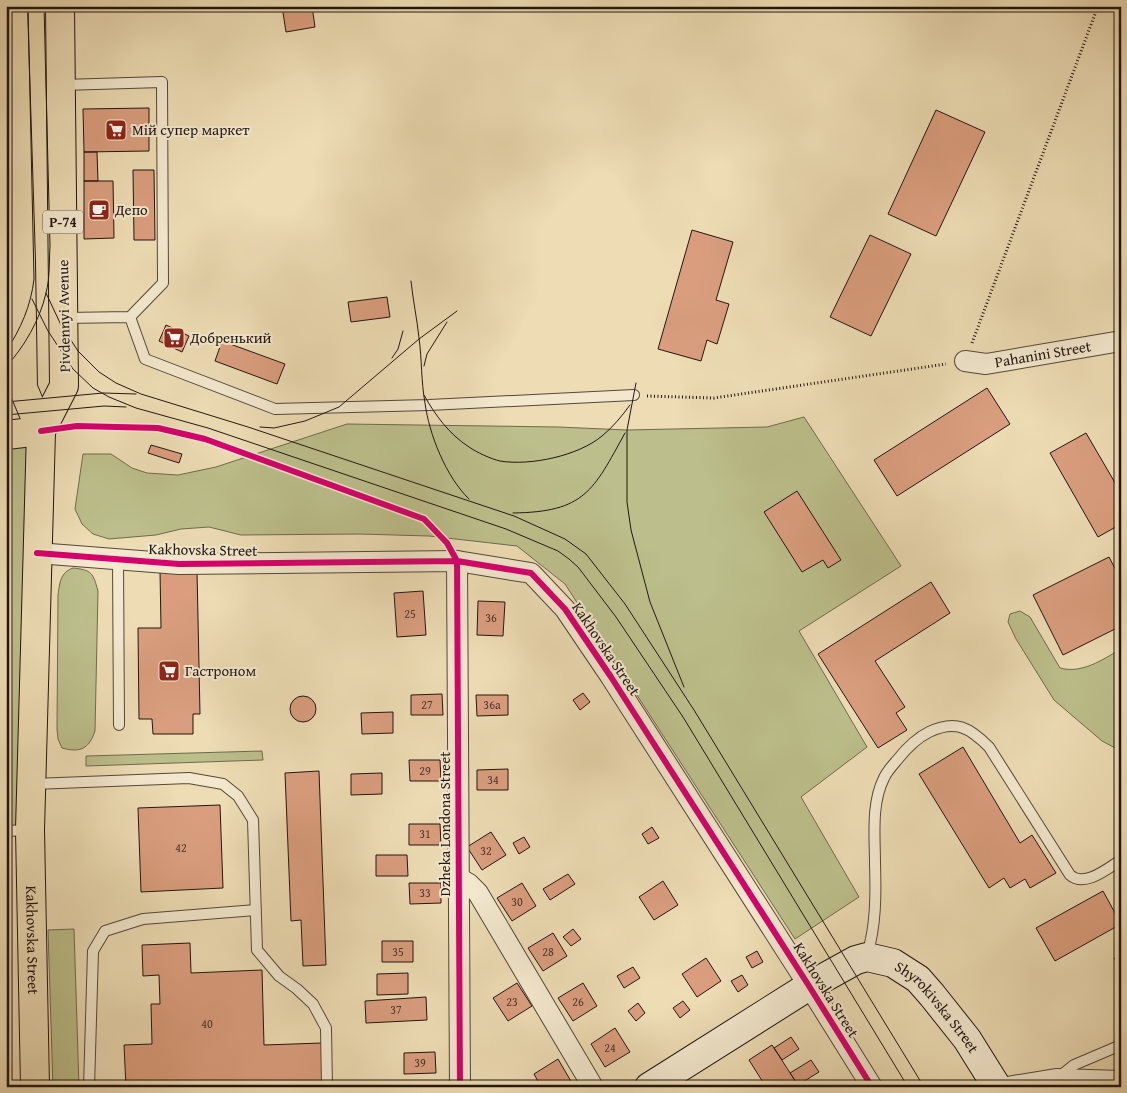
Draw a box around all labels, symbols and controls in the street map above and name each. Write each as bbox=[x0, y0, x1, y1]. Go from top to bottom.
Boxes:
supermarket icon: Мій супер маркет bbox=[104, 118, 128, 142]
place label: Мій супер маркет bbox=[132, 119, 250, 140]
cafe icon: Депо bbox=[87, 198, 111, 222]
place label: Депо bbox=[114, 199, 148, 220]
road number: Р-74 bbox=[43, 210, 83, 233]
street label: Pivdennyi Avenue bbox=[52, 259, 75, 373]
supermarket icon: Добренький bbox=[162, 326, 186, 350]
place label: Добренький bbox=[189, 327, 272, 348]
street label: Pahanini Street bbox=[993, 335, 1093, 372]
street label: Kakhovska Street bbox=[148, 538, 258, 561]
street label: Kakhovska Street bbox=[567, 598, 646, 700]
house number: 25 bbox=[404, 605, 416, 622]
house number: 36 bbox=[485, 609, 497, 626]
supermarket icon: Гастроном bbox=[157, 659, 181, 683]
place label: Гастроном bbox=[185, 660, 256, 681]
house number: 27 bbox=[421, 696, 433, 713]
house number: 36а bbox=[483, 696, 501, 713]
street label: Dzheka Londona Street bbox=[434, 751, 455, 896]
house number: 29 bbox=[419, 762, 431, 779]
house number: 34 bbox=[487, 771, 499, 788]
house number: 31 bbox=[419, 825, 431, 842]
house number: 42 bbox=[175, 839, 187, 856]
house number: 32 bbox=[480, 842, 492, 859]
house number: 33 bbox=[419, 884, 431, 901]
street label: Kakhovska Street bbox=[21, 885, 44, 995]
house number: 30 bbox=[511, 893, 523, 910]
street label: Kakhovska Street bbox=[789, 938, 865, 1042]
house number: 35 bbox=[392, 943, 404, 960]
house number: 28 bbox=[542, 943, 554, 960]
street label: Shyrokivska Street bbox=[891, 956, 985, 1058]
house number: 23 bbox=[506, 993, 518, 1010]
house number: 26 bbox=[572, 993, 584, 1010]
house number: 37 bbox=[390, 1001, 402, 1018]
house number: 40 bbox=[201, 1015, 213, 1032]
house number: 24 bbox=[604, 1039, 616, 1056]
house number: 39 bbox=[414, 1054, 426, 1071]

